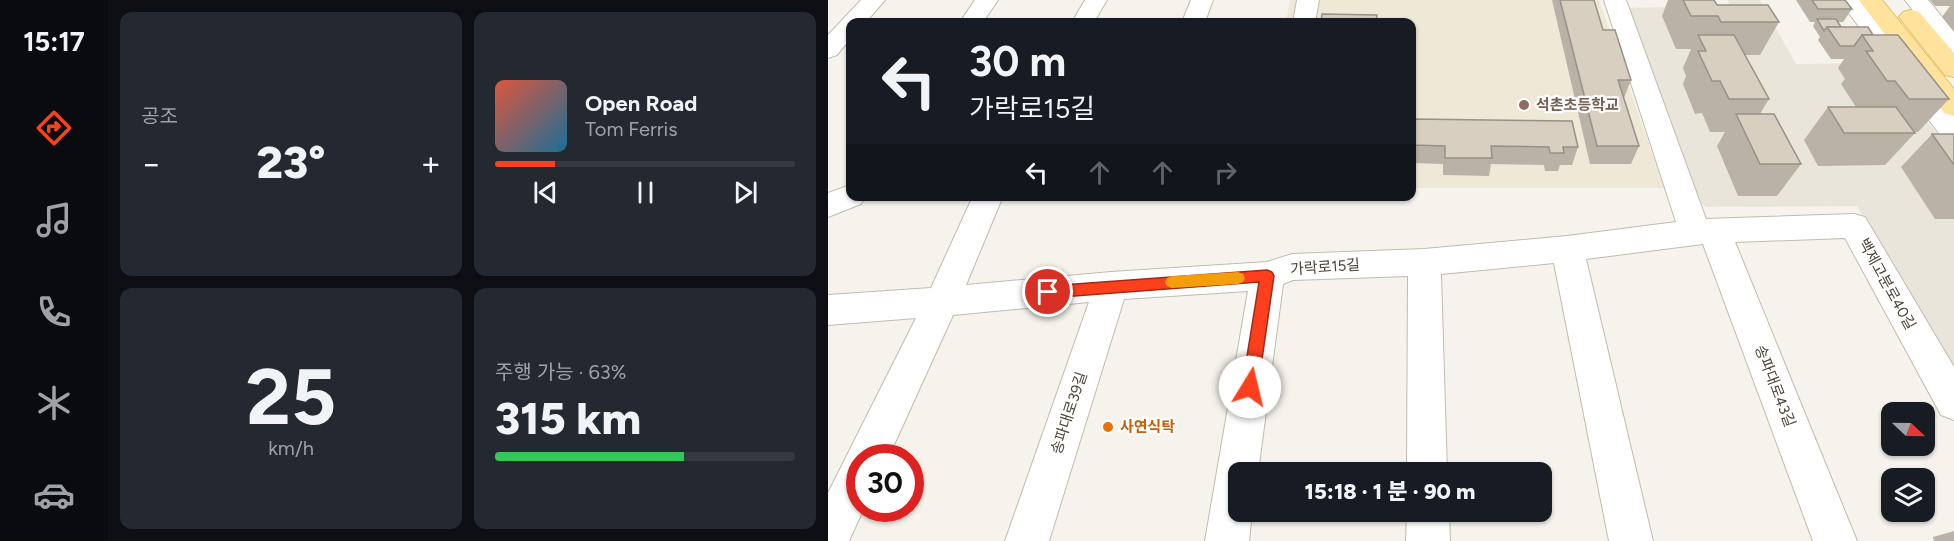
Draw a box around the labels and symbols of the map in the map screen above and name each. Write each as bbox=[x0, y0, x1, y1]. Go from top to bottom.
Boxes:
place label: 석촌초등학교 bbox=[1536, 96, 1619, 114]
marker: 석촌초등학교 bbox=[1517, 98, 1531, 112]
street label: 백제고분로40길 bbox=[1854, 235, 1920, 333]
street label: 가락로15길 bbox=[1289, 256, 1361, 278]
pin bbox=[1022, 266, 1073, 317]
street label: 송파대로43길 bbox=[1751, 342, 1799, 430]
position arrow bbox=[1218, 355, 1282, 419]
street label: 송파대로39길 bbox=[1047, 369, 1091, 457]
north arrow bbox=[1881, 402, 1935, 456]
place label: 사연식탁 bbox=[1120, 418, 1175, 436]
marker: 사연식탁 bbox=[1101, 420, 1115, 434]
speed limit sign: 30 bbox=[846, 444, 924, 522]

